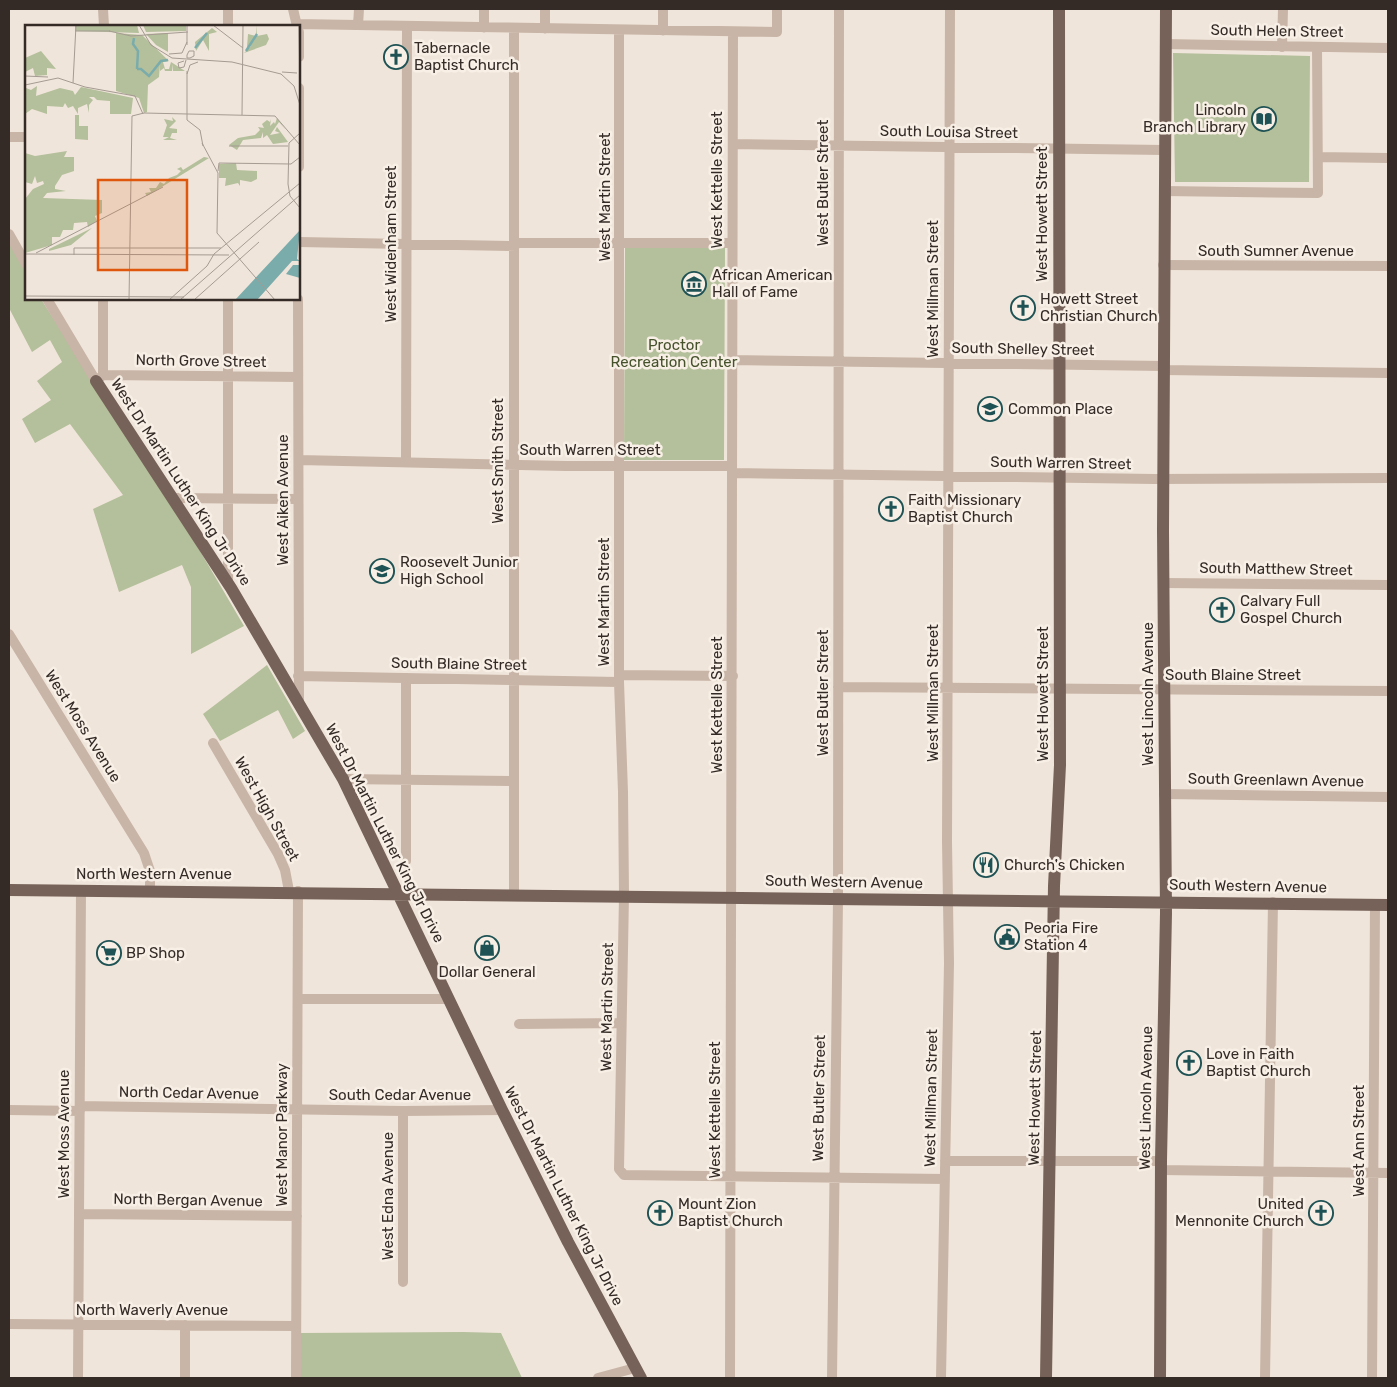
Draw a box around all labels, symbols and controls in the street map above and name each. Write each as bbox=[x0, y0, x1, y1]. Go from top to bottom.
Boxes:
street label: South Helen Street bbox=[1210, 21, 1344, 41]
inset map bbox=[25, 25, 300, 300]
place label: Tabernacle Baptist Church bbox=[414, 39, 519, 74]
church icon: Tabernacle Baptist Church bbox=[383, 44, 409, 70]
place label: Lincoln Branch Library bbox=[1143, 101, 1246, 136]
library icon: Lincoln Branch Library bbox=[1251, 106, 1277, 132]
street label: West Kettelle Street bbox=[708, 111, 726, 249]
street label: West Butler Street bbox=[814, 120, 832, 246]
street label: South Louisa Street bbox=[880, 122, 1018, 142]
street label: West Martin Street bbox=[596, 132, 614, 261]
street label: West Howett Street bbox=[1033, 146, 1051, 282]
street label: West Widenham Street bbox=[382, 165, 400, 322]
street label: West Millman Street bbox=[924, 220, 942, 358]
street label: South Sumner Avenue bbox=[1198, 242, 1354, 260]
place label: African American Hall of Fame bbox=[712, 266, 833, 301]
museum icon: African American Hall of Fame bbox=[681, 271, 707, 297]
place label: Howett Street Christian Church bbox=[1040, 290, 1158, 325]
church icon: Howett Street Christian Church bbox=[1010, 295, 1036, 321]
park label: Proctor Recreation Center bbox=[611, 336, 738, 371]
street label: South Shelley Street bbox=[951, 339, 1095, 359]
street label: North Grove Street bbox=[135, 351, 267, 371]
street label: West Dr Martin Luther King Jr Drive bbox=[107, 375, 255, 589]
school or university icon: Common Place bbox=[977, 396, 1003, 422]
street label: West Smith Street bbox=[489, 398, 507, 524]
place label: Common Place bbox=[1008, 400, 1113, 418]
street label: West Aiken Avenue bbox=[274, 434, 292, 566]
street label: South Warren Street bbox=[519, 441, 661, 459]
street label: South Warren Street bbox=[990, 453, 1132, 473]
place label: Faith Missionary Baptist Church bbox=[908, 491, 1021, 526]
church icon: Faith Missionary Baptist Church bbox=[878, 496, 904, 522]
street label: West Martin Street bbox=[595, 537, 613, 666]
place label: Roosevelt Junior High School bbox=[400, 553, 518, 588]
school or university icon: Roosevelt Junior High School bbox=[369, 558, 395, 584]
street label: South Matthew Street bbox=[1199, 559, 1353, 579]
place label: Calvary Full Gospel Church bbox=[1240, 592, 1342, 627]
church icon: Calvary Full Gospel Church bbox=[1209, 597, 1235, 623]
street label: West Lincoln Avenue bbox=[1139, 622, 1157, 766]
street label: West Millman Street bbox=[924, 624, 942, 762]
street label: West Howett Street bbox=[1034, 626, 1052, 762]
street label: West Butler Street bbox=[814, 630, 832, 756]
street label: West Kettelle Street bbox=[708, 636, 726, 774]
street label: South Blaine Street bbox=[391, 654, 527, 674]
street label: South Blaine Street bbox=[1165, 666, 1301, 684]
street label: West Moss Avenue bbox=[41, 667, 125, 785]
street label: West Dr Martin Luther King Jr Drive bbox=[322, 720, 448, 946]
street label: West High Street bbox=[231, 754, 303, 865]
street label: South Greenlawn Avenue bbox=[1188, 769, 1364, 791]
restaurant icon: Church's Chicken bbox=[973, 852, 999, 878]
place label: Church's Chicken bbox=[1004, 856, 1125, 874]
street label: North Western Avenue bbox=[76, 865, 232, 883]
street label: South Western Avenue bbox=[765, 872, 923, 892]
street label: South Western Avenue bbox=[1169, 876, 1327, 896]
place label: Peoria Fire Station 4 bbox=[1024, 919, 1098, 954]
public building icon: Peoria Fire Station 4 bbox=[994, 924, 1020, 950]
shop icon: Dollar General bbox=[474, 935, 500, 961]
supermarket icon: BP Shop bbox=[96, 940, 122, 966]
street label: West Martin Street bbox=[597, 942, 617, 1072]
place label: BP Shop bbox=[126, 944, 185, 962]
place label: Dollar General bbox=[438, 963, 536, 981]
street label: West Lincoln Avenue bbox=[1136, 1026, 1156, 1170]
street label: West Millman Street bbox=[921, 1029, 941, 1167]
street label: West Howett Street bbox=[1025, 1030, 1045, 1166]
street label: West Butler Street bbox=[809, 1034, 829, 1161]
street label: West Kettelle Street bbox=[706, 1041, 724, 1179]
place label: Love in Faith Baptist Church bbox=[1206, 1045, 1311, 1080]
church icon: Love in Faith Baptist Church bbox=[1176, 1050, 1202, 1076]
street label: West Manor Parkway bbox=[273, 1063, 291, 1207]
street label: West Moss Avenue bbox=[55, 1070, 73, 1198]
street label: North Cedar Avenue bbox=[119, 1083, 259, 1103]
street label: West Dr Martin Luther King Jr Drive bbox=[501, 1083, 627, 1309]
street label: West Ann Street bbox=[1350, 1085, 1368, 1197]
street label: South Cedar Avenue bbox=[329, 1086, 471, 1104]
street label: West Edna Avenue bbox=[379, 1132, 397, 1260]
street label: North Bergan Avenue bbox=[113, 1190, 263, 1210]
place label: Mount Zion Baptist Church bbox=[678, 1195, 783, 1230]
place label: United Mennonite Church bbox=[1175, 1195, 1304, 1230]
church icon: Mount Zion Baptist Church bbox=[647, 1200, 673, 1226]
church icon: United Mennonite Church bbox=[1308, 1200, 1334, 1226]
street label: North Waverly Avenue bbox=[76, 1301, 228, 1319]

